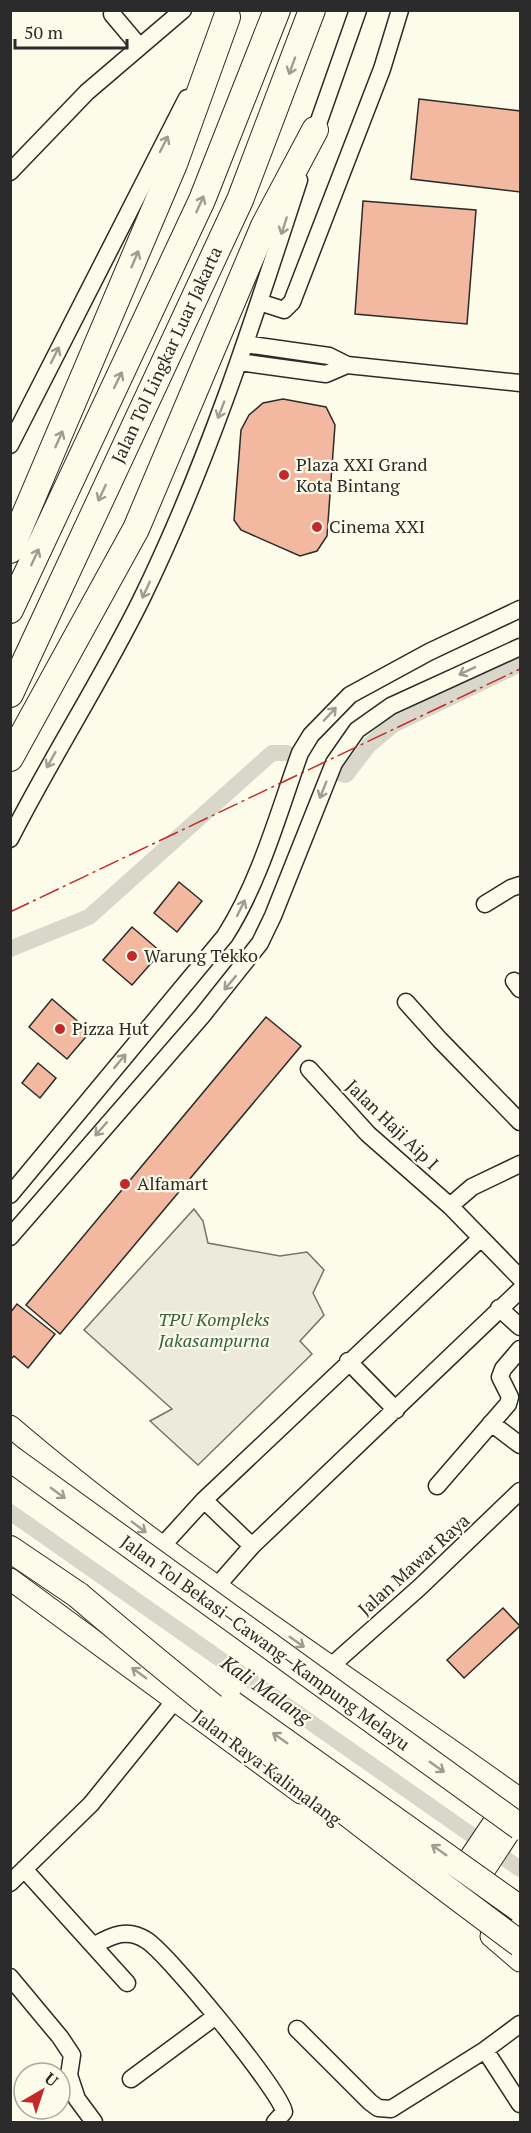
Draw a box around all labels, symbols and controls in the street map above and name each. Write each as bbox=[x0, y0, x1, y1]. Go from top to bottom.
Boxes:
scale bar bbox=[15, 12, 128, 50]
text: 50 m bbox=[24, 20, 64, 44]
one-way arrow bbox=[286, 56, 297, 74]
one-way arrow bbox=[158, 135, 170, 153]
one-way arrow bbox=[195, 195, 206, 213]
one-way arrow bbox=[278, 216, 289, 235]
street label: Jalan Tol Lingkar Luar Jakarta bbox=[105, 242, 227, 467]
one-way arrow bbox=[130, 250, 141, 269]
one-way arrow bbox=[50, 346, 62, 364]
one-way arrow bbox=[112, 372, 124, 390]
one-way arrow bbox=[215, 400, 226, 419]
one-way arrow bbox=[54, 430, 65, 449]
place label: Plaza XXI Grand Kota Bintang bbox=[296, 452, 427, 497]
marker: Plaza XXI Grand Kota Bintang bbox=[277, 468, 291, 482]
one-way arrow bbox=[96, 484, 108, 502]
place label: Cinema XXI bbox=[329, 514, 425, 538]
marker: Cinema XXI bbox=[310, 520, 324, 534]
one-way arrow bbox=[30, 548, 42, 566]
one-way arrow bbox=[139, 581, 151, 599]
one-way arrow bbox=[459, 666, 477, 677]
one-way arrow bbox=[323, 706, 337, 721]
one-way arrow bbox=[45, 751, 56, 769]
one-way arrow bbox=[317, 780, 328, 798]
one-way arrow bbox=[235, 900, 247, 918]
place label: Warung Tekko bbox=[144, 943, 258, 967]
marker: Warung Tekko bbox=[125, 949, 139, 963]
one-way arrow bbox=[223, 975, 236, 991]
place label: Pizza Hut bbox=[72, 1016, 149, 1040]
marker: Pizza Hut bbox=[53, 1022, 67, 1036]
one-way arrow bbox=[114, 1053, 127, 1069]
street label: Jalan Haji Aip I bbox=[341, 1074, 444, 1175]
one-way arrow bbox=[94, 1121, 108, 1136]
place label: Alfamart bbox=[137, 1171, 208, 1195]
marker: Alfamart bbox=[118, 1177, 132, 1191]
park label: TPU Kompleks Jakasampurna bbox=[157, 1307, 270, 1352]
one-way arrow bbox=[49, 1486, 65, 1499]
street label: Jalan Mawar Raya bbox=[353, 1508, 474, 1621]
one-way arrow bbox=[130, 1521, 146, 1534]
street label: Jalan Tol Bekasi–Cawang–Kampung Melayu bbox=[116, 1529, 415, 1755]
one-way arrow bbox=[288, 1636, 304, 1648]
water label: Kali Malang bbox=[215, 1648, 318, 1731]
one-way arrow bbox=[131, 1666, 147, 1679]
street label: Jalan Raya Kalimalang bbox=[189, 1704, 347, 1831]
one-way arrow bbox=[272, 1731, 288, 1744]
one-way arrow bbox=[428, 1761, 444, 1773]
one-way arrow bbox=[431, 1844, 447, 1857]
north arrow bbox=[12, 2061, 72, 2121]
text: U bbox=[40, 2067, 63, 2092]

